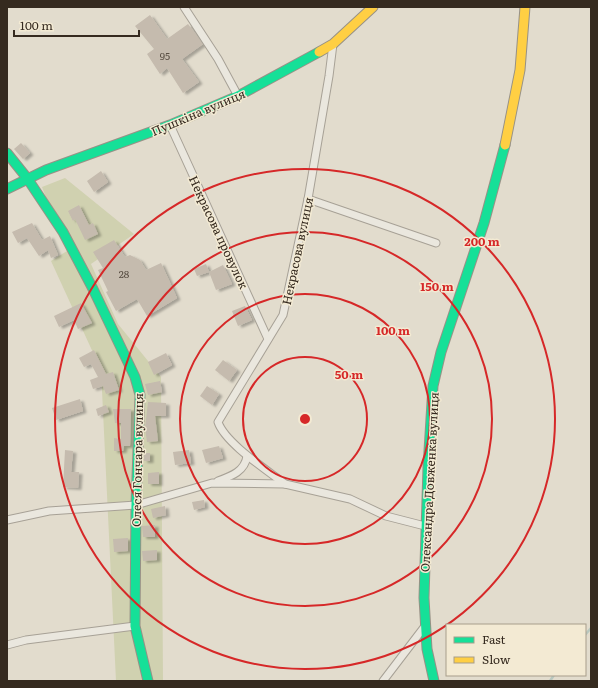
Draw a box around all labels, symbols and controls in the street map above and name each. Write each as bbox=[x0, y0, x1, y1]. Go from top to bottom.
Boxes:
scale bar bbox=[14, 12, 139, 38]
text: 100 m bbox=[20, 16, 53, 34]
house number: 95 bbox=[160, 48, 170, 63]
street label: Пушкіна вулиця bbox=[148, 84, 248, 140]
street label: Некрасова провулок bbox=[185, 172, 253, 292]
street label: Некрасова вулиця bbox=[277, 195, 317, 307]
text: 200 m bbox=[464, 232, 500, 250]
house number: 28 bbox=[119, 266, 130, 281]
text: 150 m bbox=[420, 277, 454, 295]
text: 100 m bbox=[376, 321, 410, 339]
text: 50 m bbox=[335, 365, 363, 383]
street label: Олександра Довженка вулиця bbox=[415, 391, 443, 573]
street label: Олеся Гончара вулиця bbox=[127, 393, 147, 527]
centre of rings bbox=[298, 412, 312, 426]
legend bbox=[446, 624, 586, 676]
text: Fast bbox=[482, 630, 506, 648]
text: Slow bbox=[482, 650, 511, 668]

